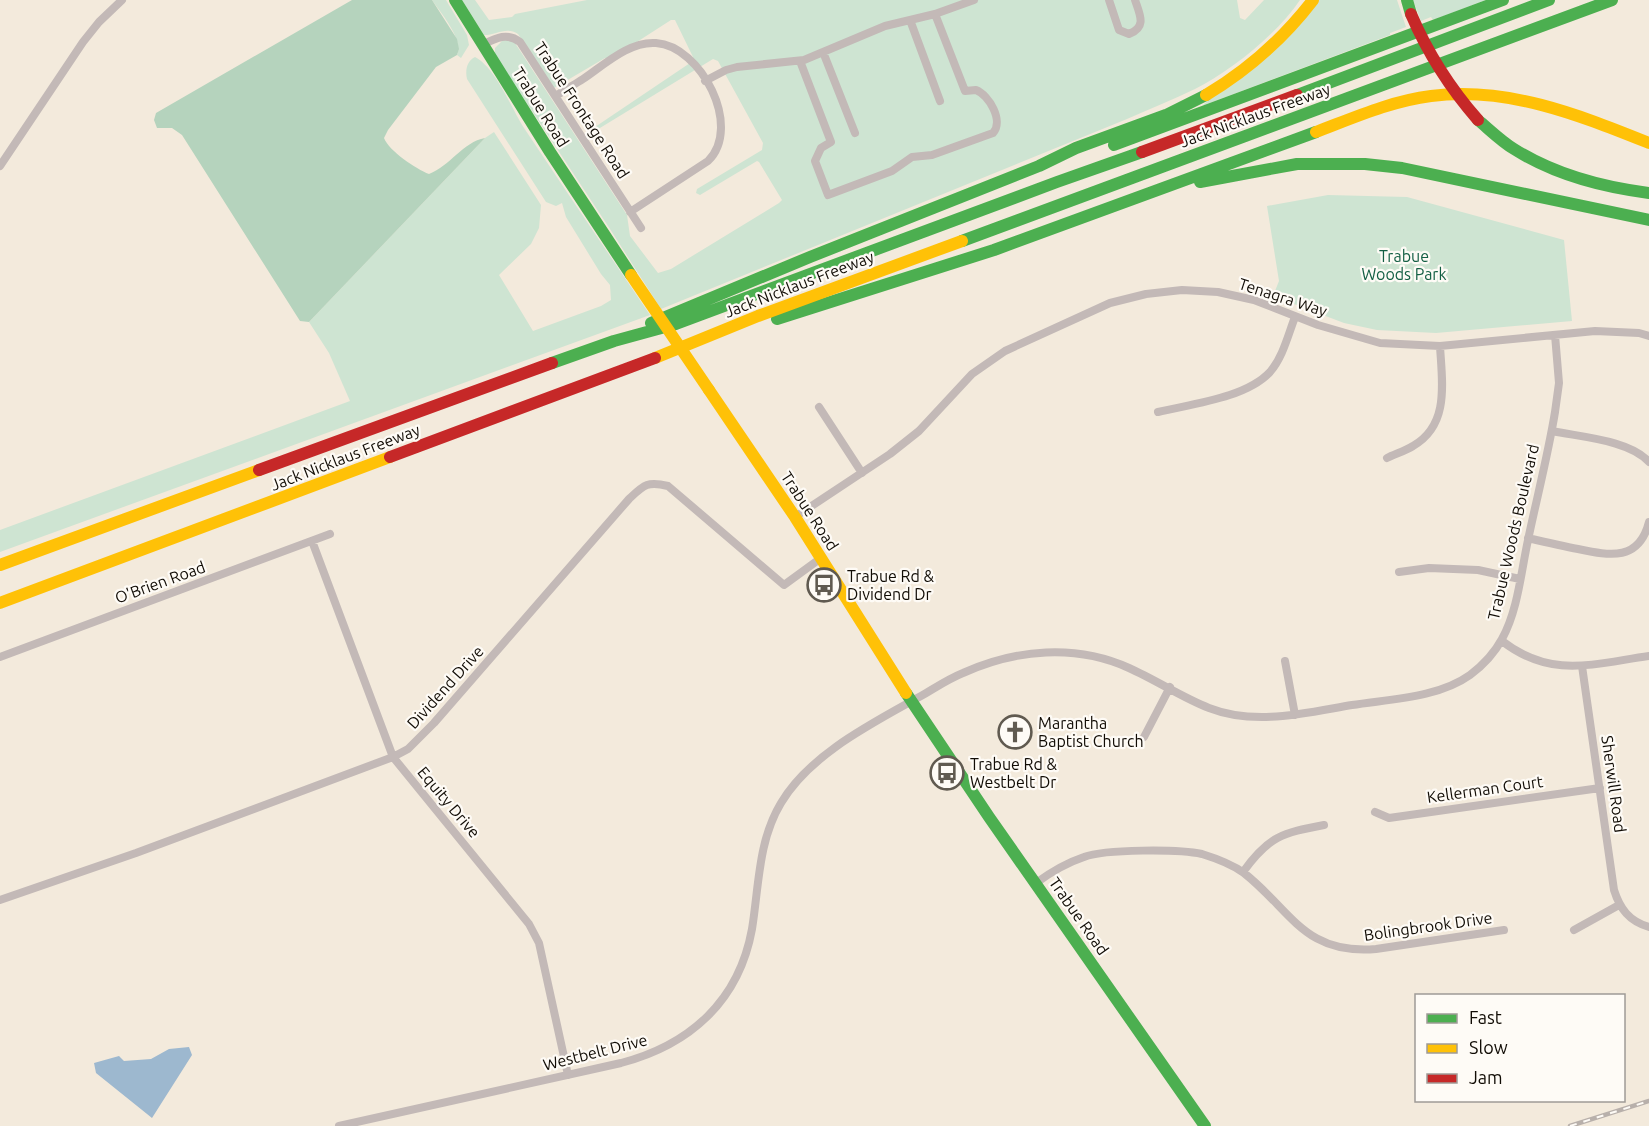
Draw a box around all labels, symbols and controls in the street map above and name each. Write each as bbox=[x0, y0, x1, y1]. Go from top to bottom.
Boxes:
street label: Trabue Frontage Road bbox=[531, 38, 633, 182]
street label: Trabue Road bbox=[509, 64, 573, 150]
street label: Jack Nicklaus Freeway bbox=[1177, 79, 1333, 151]
street label: Jack Nicklaus Freeway bbox=[722, 247, 876, 321]
park label: Trabue Woods Park bbox=[1361, 247, 1447, 283]
street label: Tenagra Way bbox=[1237, 274, 1330, 320]
street label: Jack Nicklaus Freeway bbox=[268, 420, 422, 494]
street label: Trabue Woods Boulevard bbox=[1484, 442, 1542, 622]
street label: Trabue Road bbox=[778, 468, 842, 554]
street label: O'Brien Road bbox=[112, 557, 208, 607]
bus stop icon: Trabue Rd & Dividend Dr bbox=[806, 567, 842, 603]
place label: Trabue Rd & Dividend Dr bbox=[847, 567, 935, 603]
street label: Dividend Drive bbox=[403, 642, 487, 732]
church icon: Marantha Baptist Church bbox=[997, 714, 1033, 750]
place label: Marantha Baptist Church bbox=[1038, 714, 1144, 750]
street label: Sherwill Road bbox=[1598, 734, 1630, 834]
bus stop icon: Trabue Rd & Westbelt Dr bbox=[929, 755, 965, 791]
place label: Trabue Rd & Westbelt Dr bbox=[970, 755, 1058, 791]
street label: Equity Drive bbox=[414, 763, 484, 841]
street label: Kellerman Court bbox=[1426, 772, 1545, 806]
street label: Trabue Road bbox=[1046, 874, 1112, 958]
street label: Bolingbrook Drive bbox=[1363, 908, 1493, 944]
legend bbox=[1415, 994, 1625, 1102]
text: Fast bbox=[1469, 1007, 1502, 1027]
street label: Westbelt Drive bbox=[541, 1030, 649, 1074]
text: Slow bbox=[1469, 1037, 1508, 1057]
text: Jam bbox=[1469, 1067, 1503, 1087]

